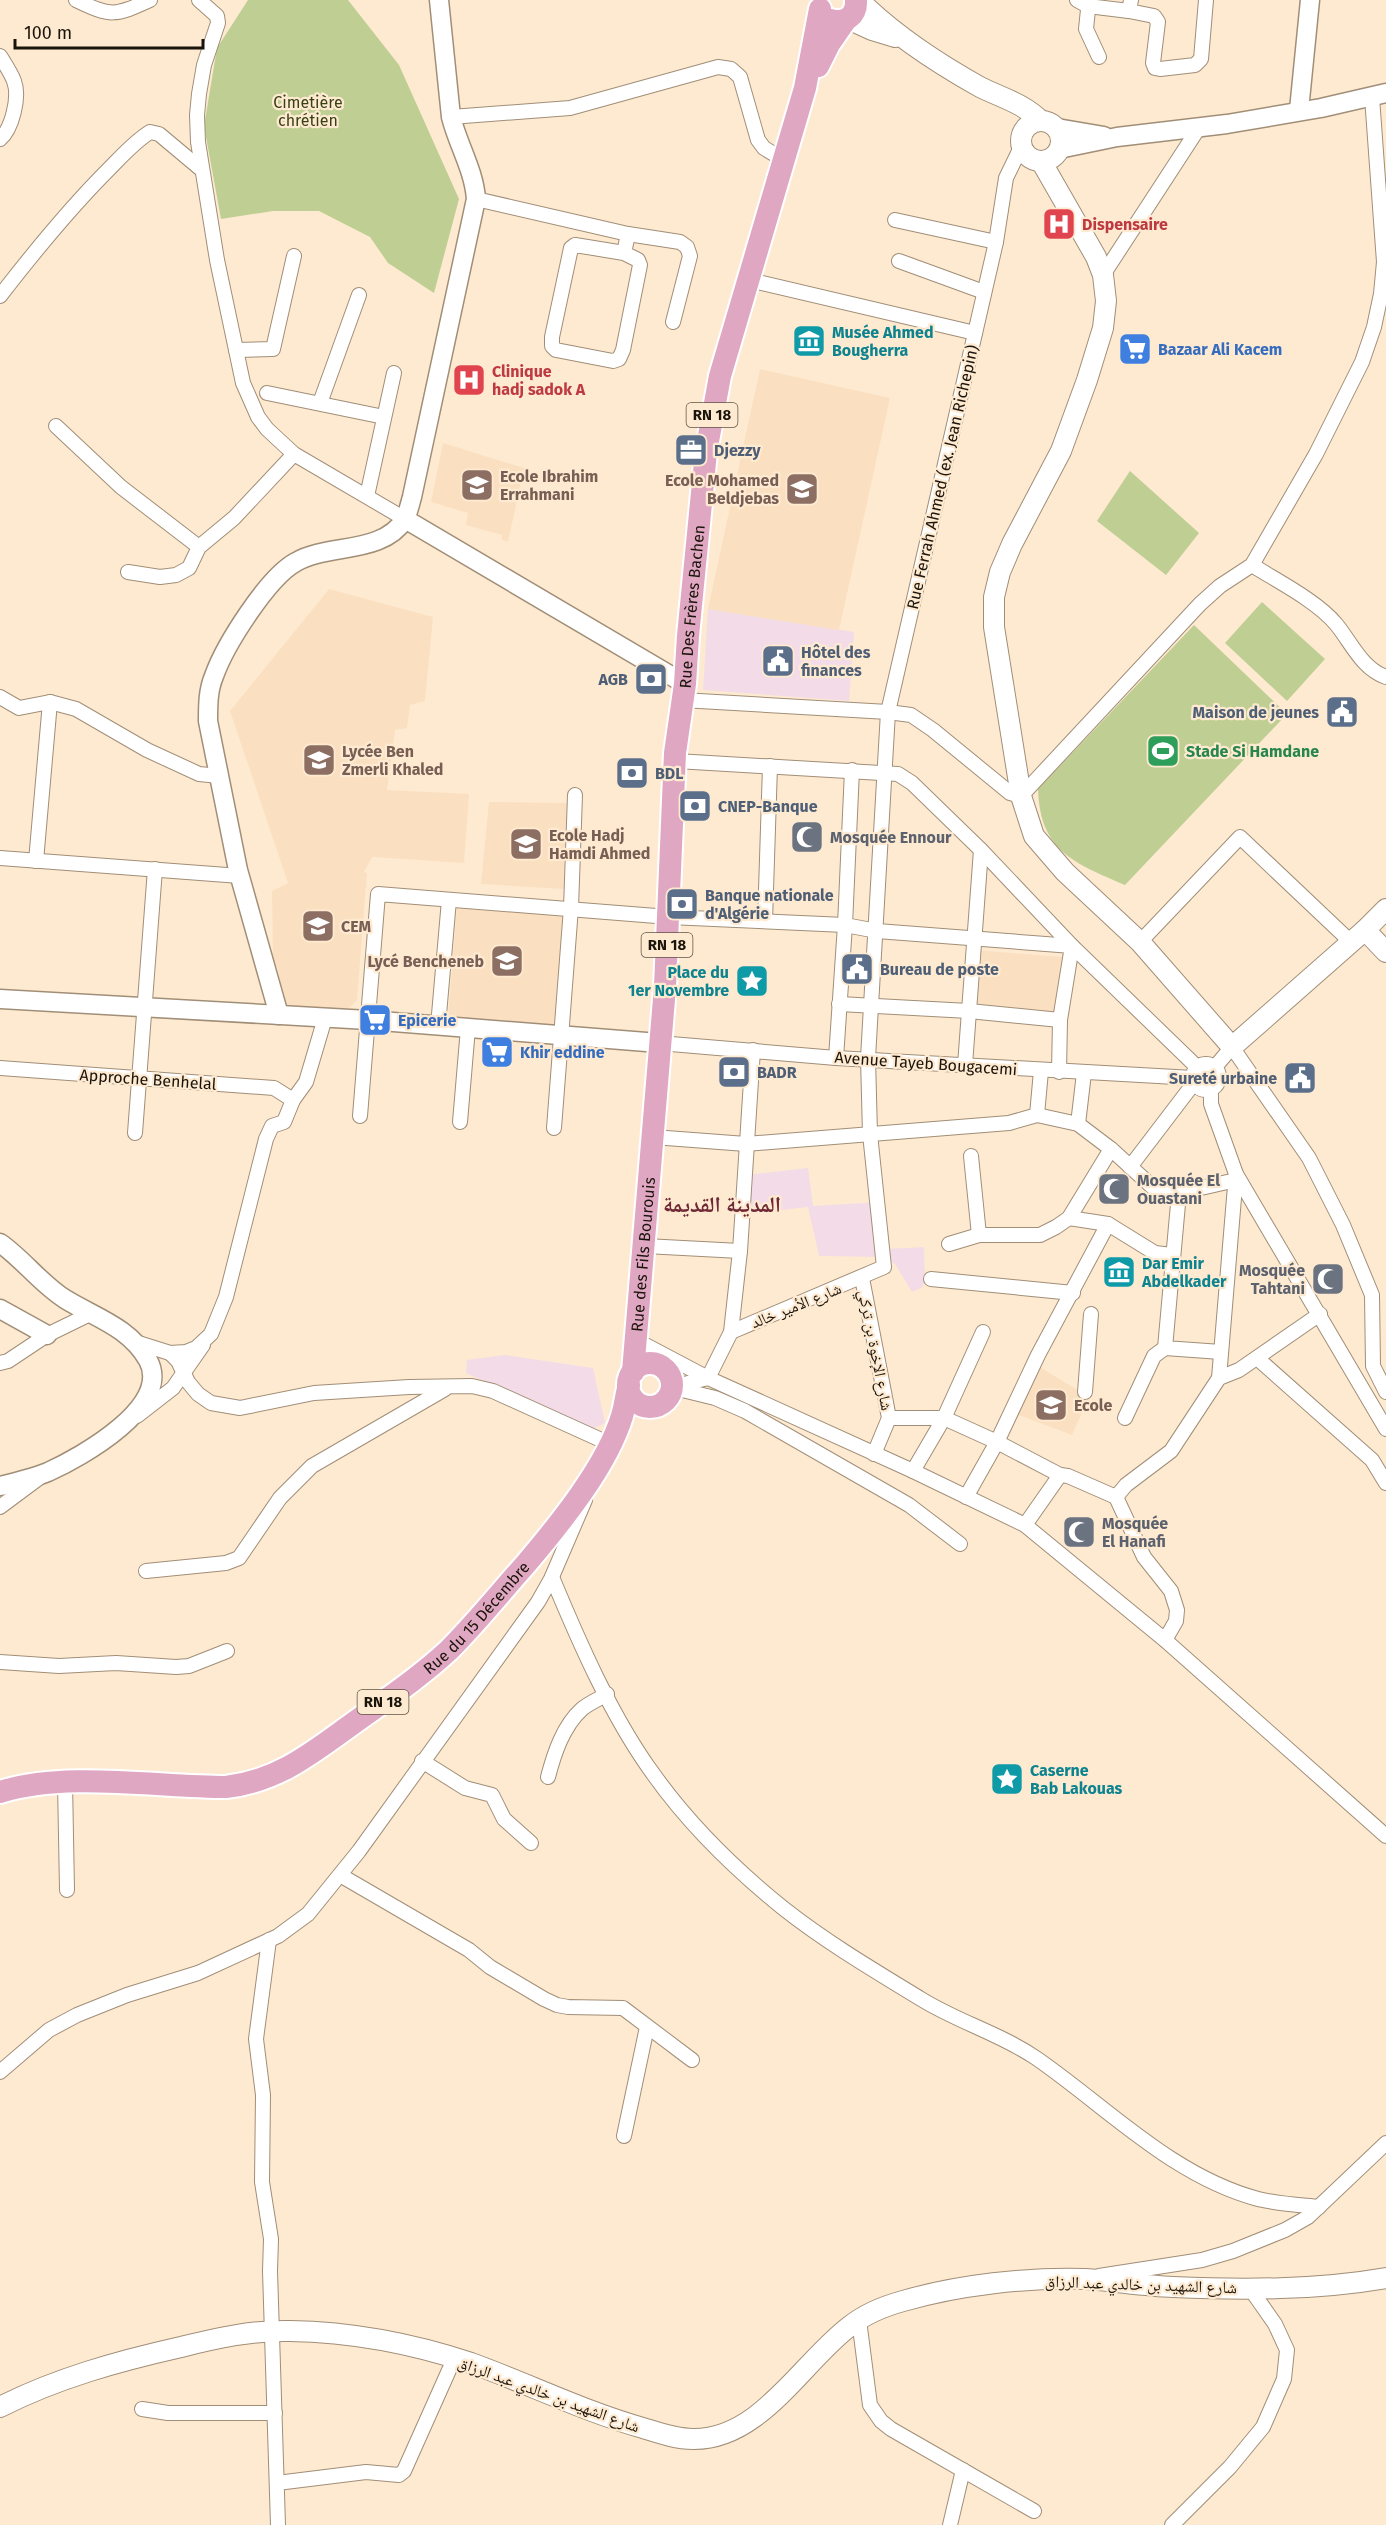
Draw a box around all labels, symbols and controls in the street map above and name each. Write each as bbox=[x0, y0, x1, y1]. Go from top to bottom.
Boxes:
scale bar bbox=[15, 12, 202, 50]
text: 100 m bbox=[24, 22, 72, 44]
park label: Cimetière chrétien bbox=[273, 93, 343, 130]
hospital icon: Dispensaire bbox=[1041, 206, 1077, 242]
place label: Dispensaire bbox=[1082, 215, 1168, 234]
museum icon: Musée Ahmed Bougherra bbox=[791, 323, 827, 359]
place label: Musée Ahmed Bougherra bbox=[832, 323, 934, 360]
supermarket icon: Bazaar Ali Kacem bbox=[1117, 331, 1153, 367]
place label: Bazaar Ali Kacem bbox=[1158, 340, 1282, 359]
street label: Rue Ferrah Ahmed (ex. Jean Richepin) bbox=[903, 343, 982, 611]
hospital icon: Clinique hadj sadok A bbox=[451, 362, 487, 398]
place label: Clinique hadj sadok A bbox=[492, 362, 586, 399]
road number: RN 18 bbox=[686, 403, 738, 427]
office icon: Djezzy bbox=[673, 432, 709, 468]
place label: Djezzy bbox=[714, 441, 761, 460]
school or university icon: Ecole Ibrahim Errahmani bbox=[459, 467, 495, 503]
place label: Ecole Ibrahim Errahmani bbox=[500, 467, 598, 504]
place label: Ecole Mohamed Beldjebas bbox=[665, 471, 779, 508]
school or university icon: Ecole Mohamed Beldjebas bbox=[784, 471, 820, 507]
street label: Rue Des Frères Bachen bbox=[676, 524, 709, 689]
public building icon: Hôtel des finances bbox=[760, 643, 796, 679]
place label: Hôtel des finances bbox=[801, 643, 871, 680]
bank icon: AGB bbox=[633, 661, 669, 697]
place label: AGB bbox=[598, 670, 628, 689]
public building icon: Maison de jeunes bbox=[1324, 694, 1360, 730]
place label: Maison de jeunes bbox=[1193, 703, 1319, 722]
sports icon: Stade Si Hamdane bbox=[1145, 733, 1181, 769]
school or university icon: Lycée Ben Zmerli Khaled bbox=[301, 742, 337, 778]
place label: Lycée Ben Zmerli Khaled bbox=[342, 742, 443, 779]
place label: Stade Si Hamdane bbox=[1186, 742, 1319, 761]
bank icon: BDL bbox=[614, 755, 650, 791]
place label: BDL bbox=[655, 764, 684, 783]
bank icon: CNEP-Banque bbox=[677, 788, 713, 824]
place label: CNEP-Banque bbox=[718, 797, 818, 816]
mosque icon: Mosquée Ennour bbox=[789, 819, 825, 855]
school or university icon: Ecole Hadj Hamdi Ahmed bbox=[508, 826, 544, 862]
place label: Ecole Hadj Hamdi Ahmed bbox=[549, 826, 650, 863]
place label: Mosquée Ennour bbox=[830, 828, 952, 847]
bank icon: Banque nationale d'Algérie bbox=[664, 886, 700, 922]
place label: Banque nationale d'Algérie bbox=[705, 886, 834, 923]
school or university icon: CEM bbox=[300, 908, 336, 944]
place label: CEM bbox=[341, 917, 372, 936]
road number: RN 18 bbox=[642, 933, 692, 957]
school or university icon: Lycé Bencheneb bbox=[489, 943, 525, 979]
public building icon: Bureau de poste bbox=[839, 951, 875, 987]
place label: Lycé Bencheneb bbox=[368, 952, 484, 971]
place label: Bureau de poste bbox=[880, 960, 999, 979]
place label: Place du 1er Novembre bbox=[628, 963, 729, 1000]
place icon: Place du 1er Novembre bbox=[734, 963, 770, 999]
supermarket icon: Epicerie bbox=[357, 1002, 393, 1038]
place label: Epicerie bbox=[398, 1011, 456, 1030]
supermarket icon: Khir eddine bbox=[479, 1034, 515, 1070]
place label: Khir eddine bbox=[520, 1043, 605, 1062]
street label: Avenue Tayeb Bougacemi bbox=[834, 1048, 1018, 1079]
bank icon: BADR bbox=[716, 1054, 752, 1090]
public building icon: Sureté urbaine bbox=[1282, 1060, 1318, 1096]
place label: BADR bbox=[757, 1063, 797, 1082]
street label: Approche Benhelal bbox=[79, 1065, 217, 1094]
place label: Sureté urbaine bbox=[1169, 1069, 1277, 1088]
mosque icon: Mosquée El Ouastani bbox=[1096, 1171, 1132, 1207]
place label: Mosquée El Ouastani bbox=[1137, 1171, 1220, 1208]
street label: Rue des Fils Bourouis bbox=[627, 1176, 659, 1332]
district label: المدينة القديمة bbox=[663, 1191, 781, 1218]
museum icon: Dar Emir Abdelkader bbox=[1101, 1254, 1137, 1290]
place label: Dar Emir Abdelkader bbox=[1141, 1254, 1227, 1291]
place label: Mosquée Tahtani bbox=[1239, 1261, 1305, 1298]
mosque icon: Mosquée Tahtani bbox=[1310, 1261, 1346, 1297]
street label: شارع الأمير خالد bbox=[748, 1279, 844, 1333]
street label: شارع الإخوة بن تركي bbox=[851, 1288, 897, 1413]
school or university icon: Ecole bbox=[1033, 1387, 1069, 1423]
place label: Ecole bbox=[1074, 1396, 1112, 1415]
mosque icon: Mosquée El Hanafi bbox=[1061, 1514, 1097, 1550]
place label: Mosquée El Hanafi bbox=[1102, 1514, 1168, 1551]
street label: Rue du 15 Décembre bbox=[419, 1558, 534, 1678]
road number: RN 18 bbox=[358, 1690, 409, 1714]
place icon: Caserne Bab Lakouas bbox=[989, 1761, 1025, 1797]
place label: Caserne Bab Lakouas bbox=[1030, 1761, 1123, 1798]
street label: شارع الشهيد بن خالدي عبد الرزاق bbox=[1045, 2272, 1237, 2300]
street label: شارع الشهيد بن خالدي عبد الرزاق bbox=[454, 2353, 642, 2439]

